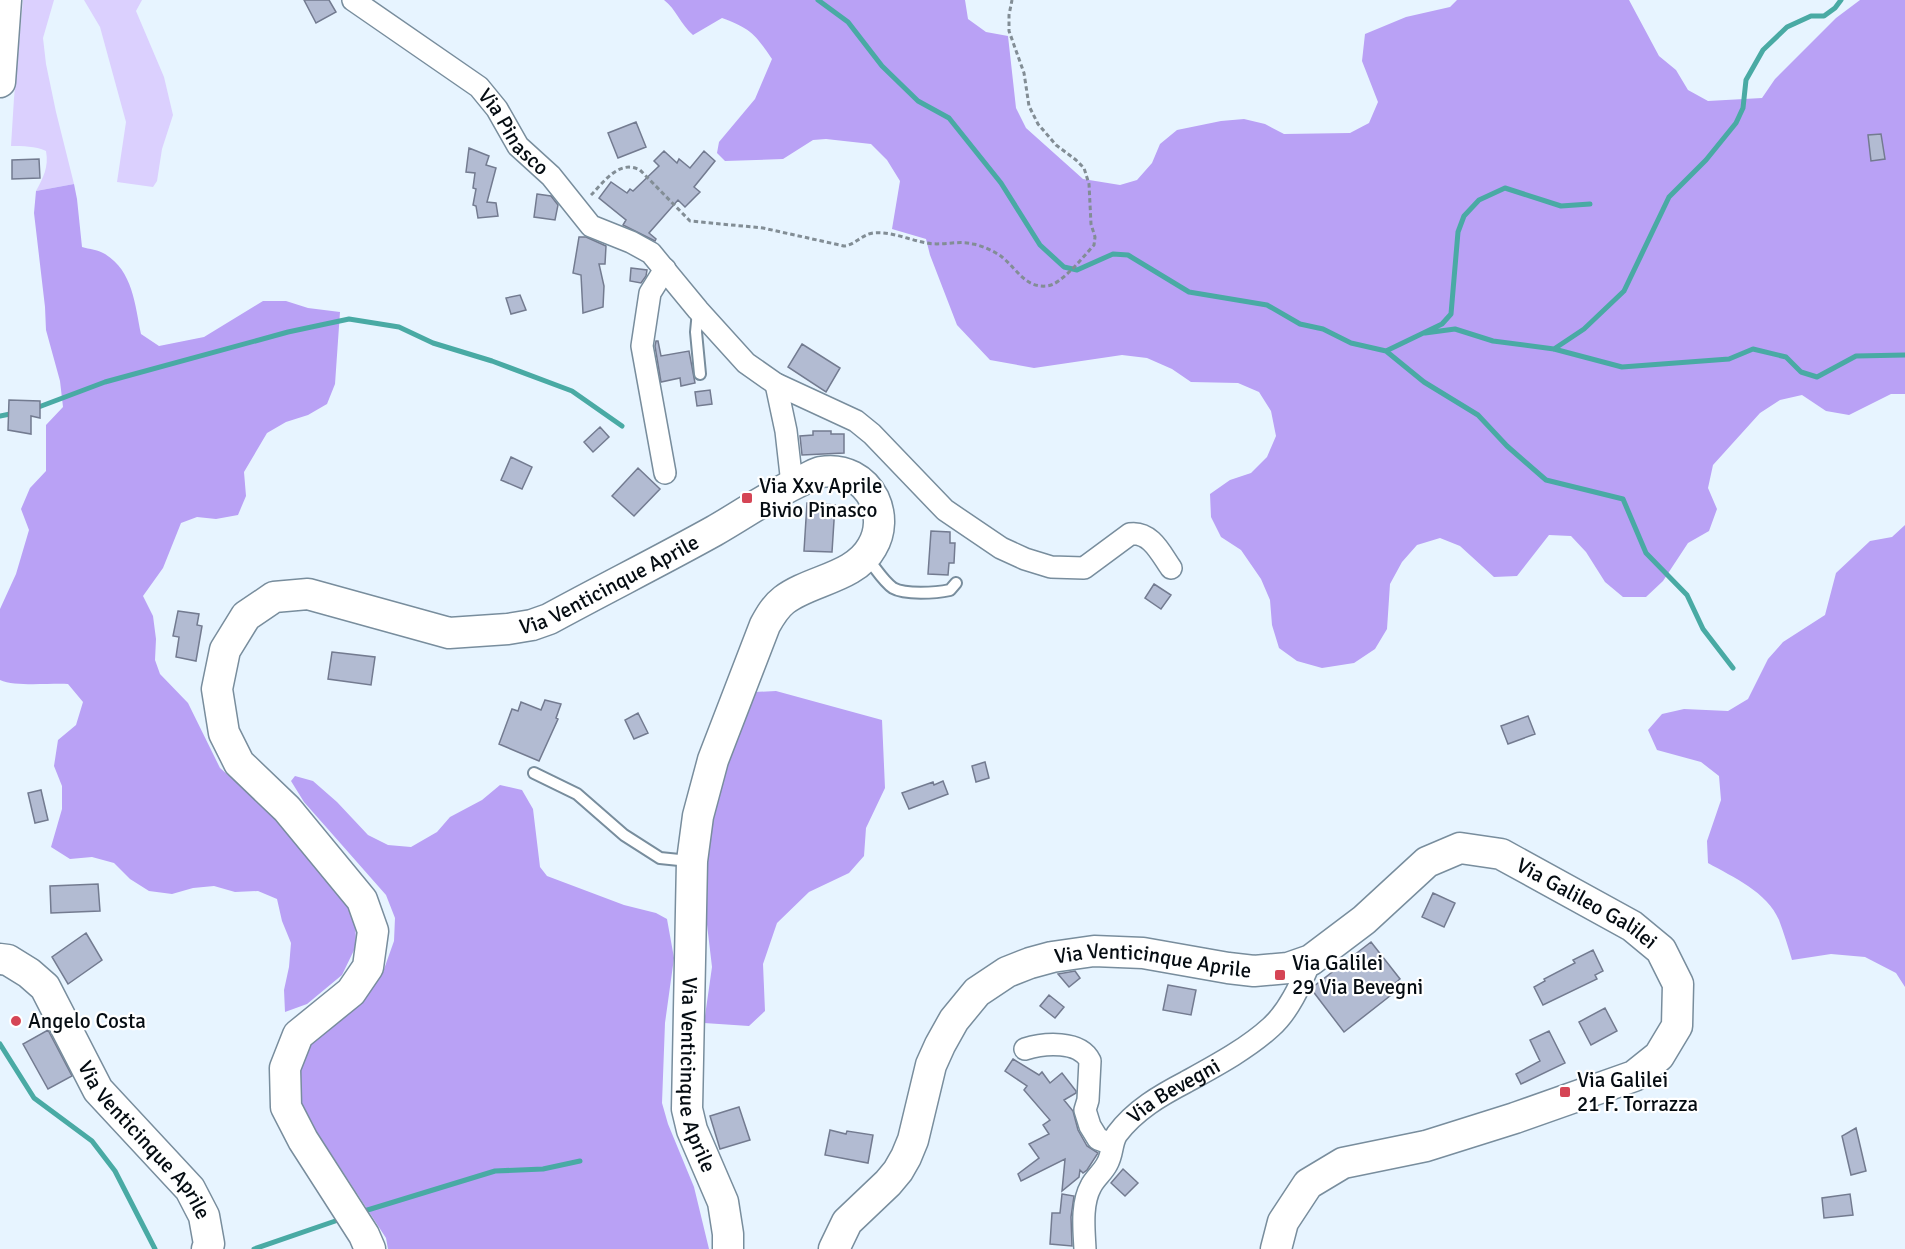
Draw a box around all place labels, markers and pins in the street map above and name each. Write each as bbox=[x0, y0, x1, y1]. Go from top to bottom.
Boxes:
place label: Via Xxv Aprile Bivio Pinasco bbox=[759, 473, 883, 523]
marker: Via Xxv Aprile Bivio Pinasco bbox=[740, 491, 754, 505]
place label: Via Galilei 29 Via Bevegni bbox=[1292, 950, 1423, 1000]
marker: Via Galilei 29 Via Bevegni bbox=[1273, 968, 1287, 982]
place label: Angelo Costa bbox=[28, 1008, 146, 1034]
marker: Angelo Costa bbox=[9, 1014, 23, 1028]
place label: Via Galilei 21 F. Torrazza bbox=[1577, 1067, 1698, 1117]
marker: Via Galilei 21 F. Torrazza bbox=[1558, 1085, 1572, 1099]

